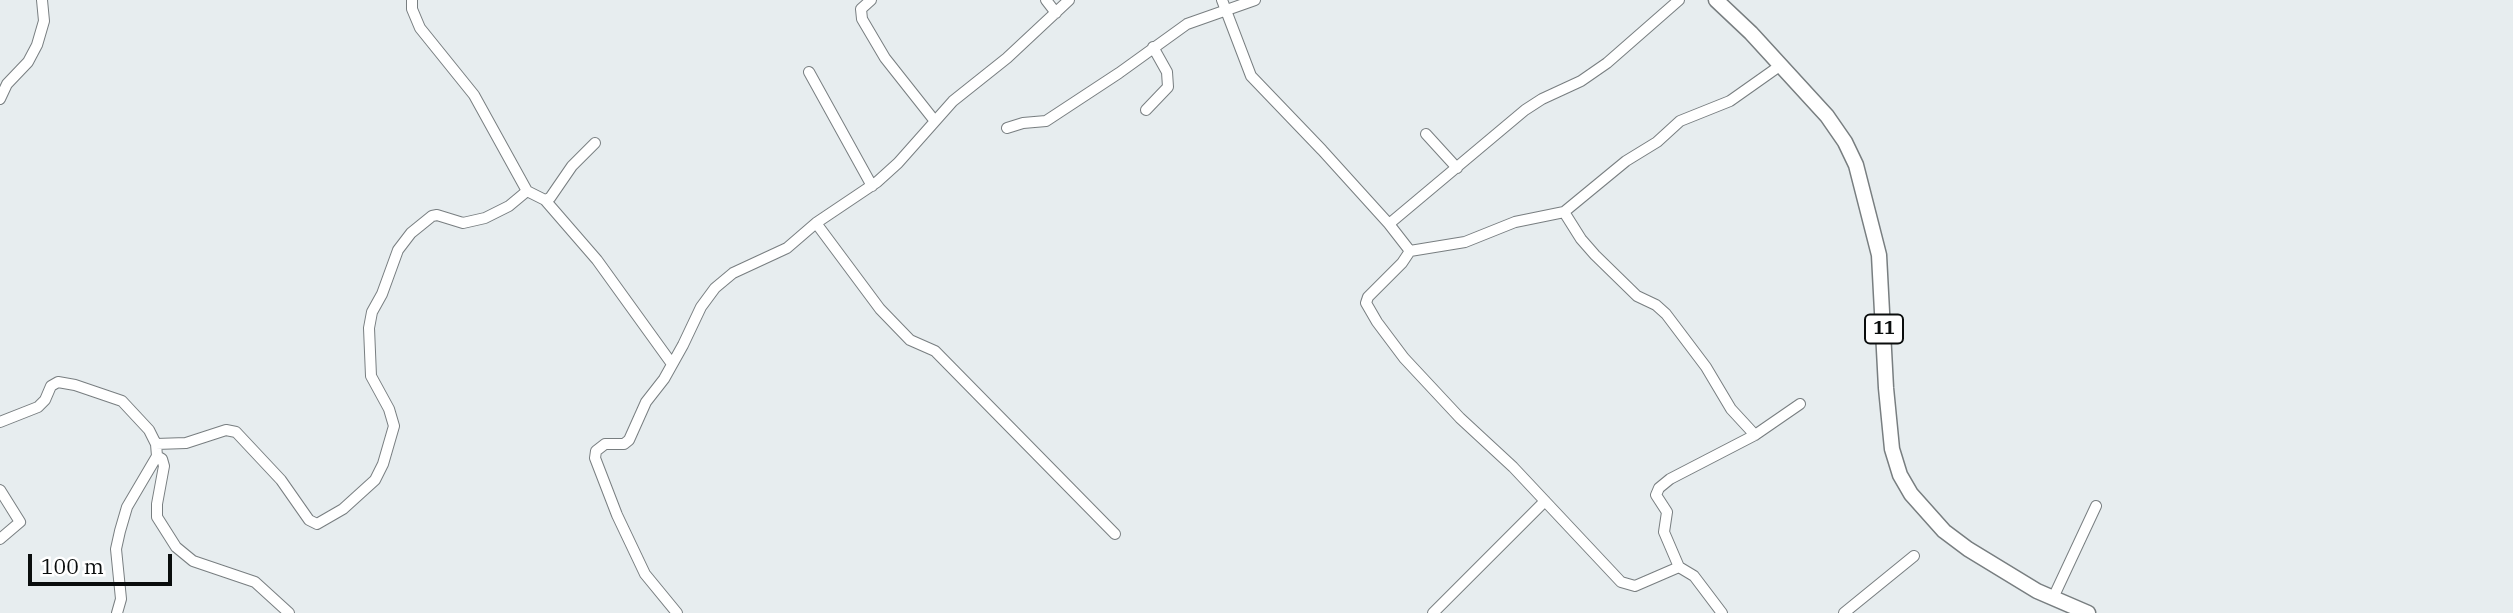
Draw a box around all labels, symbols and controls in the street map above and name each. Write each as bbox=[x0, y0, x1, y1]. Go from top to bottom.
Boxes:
road number: 11 bbox=[1865, 314, 1903, 344]
scale bar bbox=[32, 540, 175, 584]
text: 100 m bbox=[41, 552, 104, 580]

